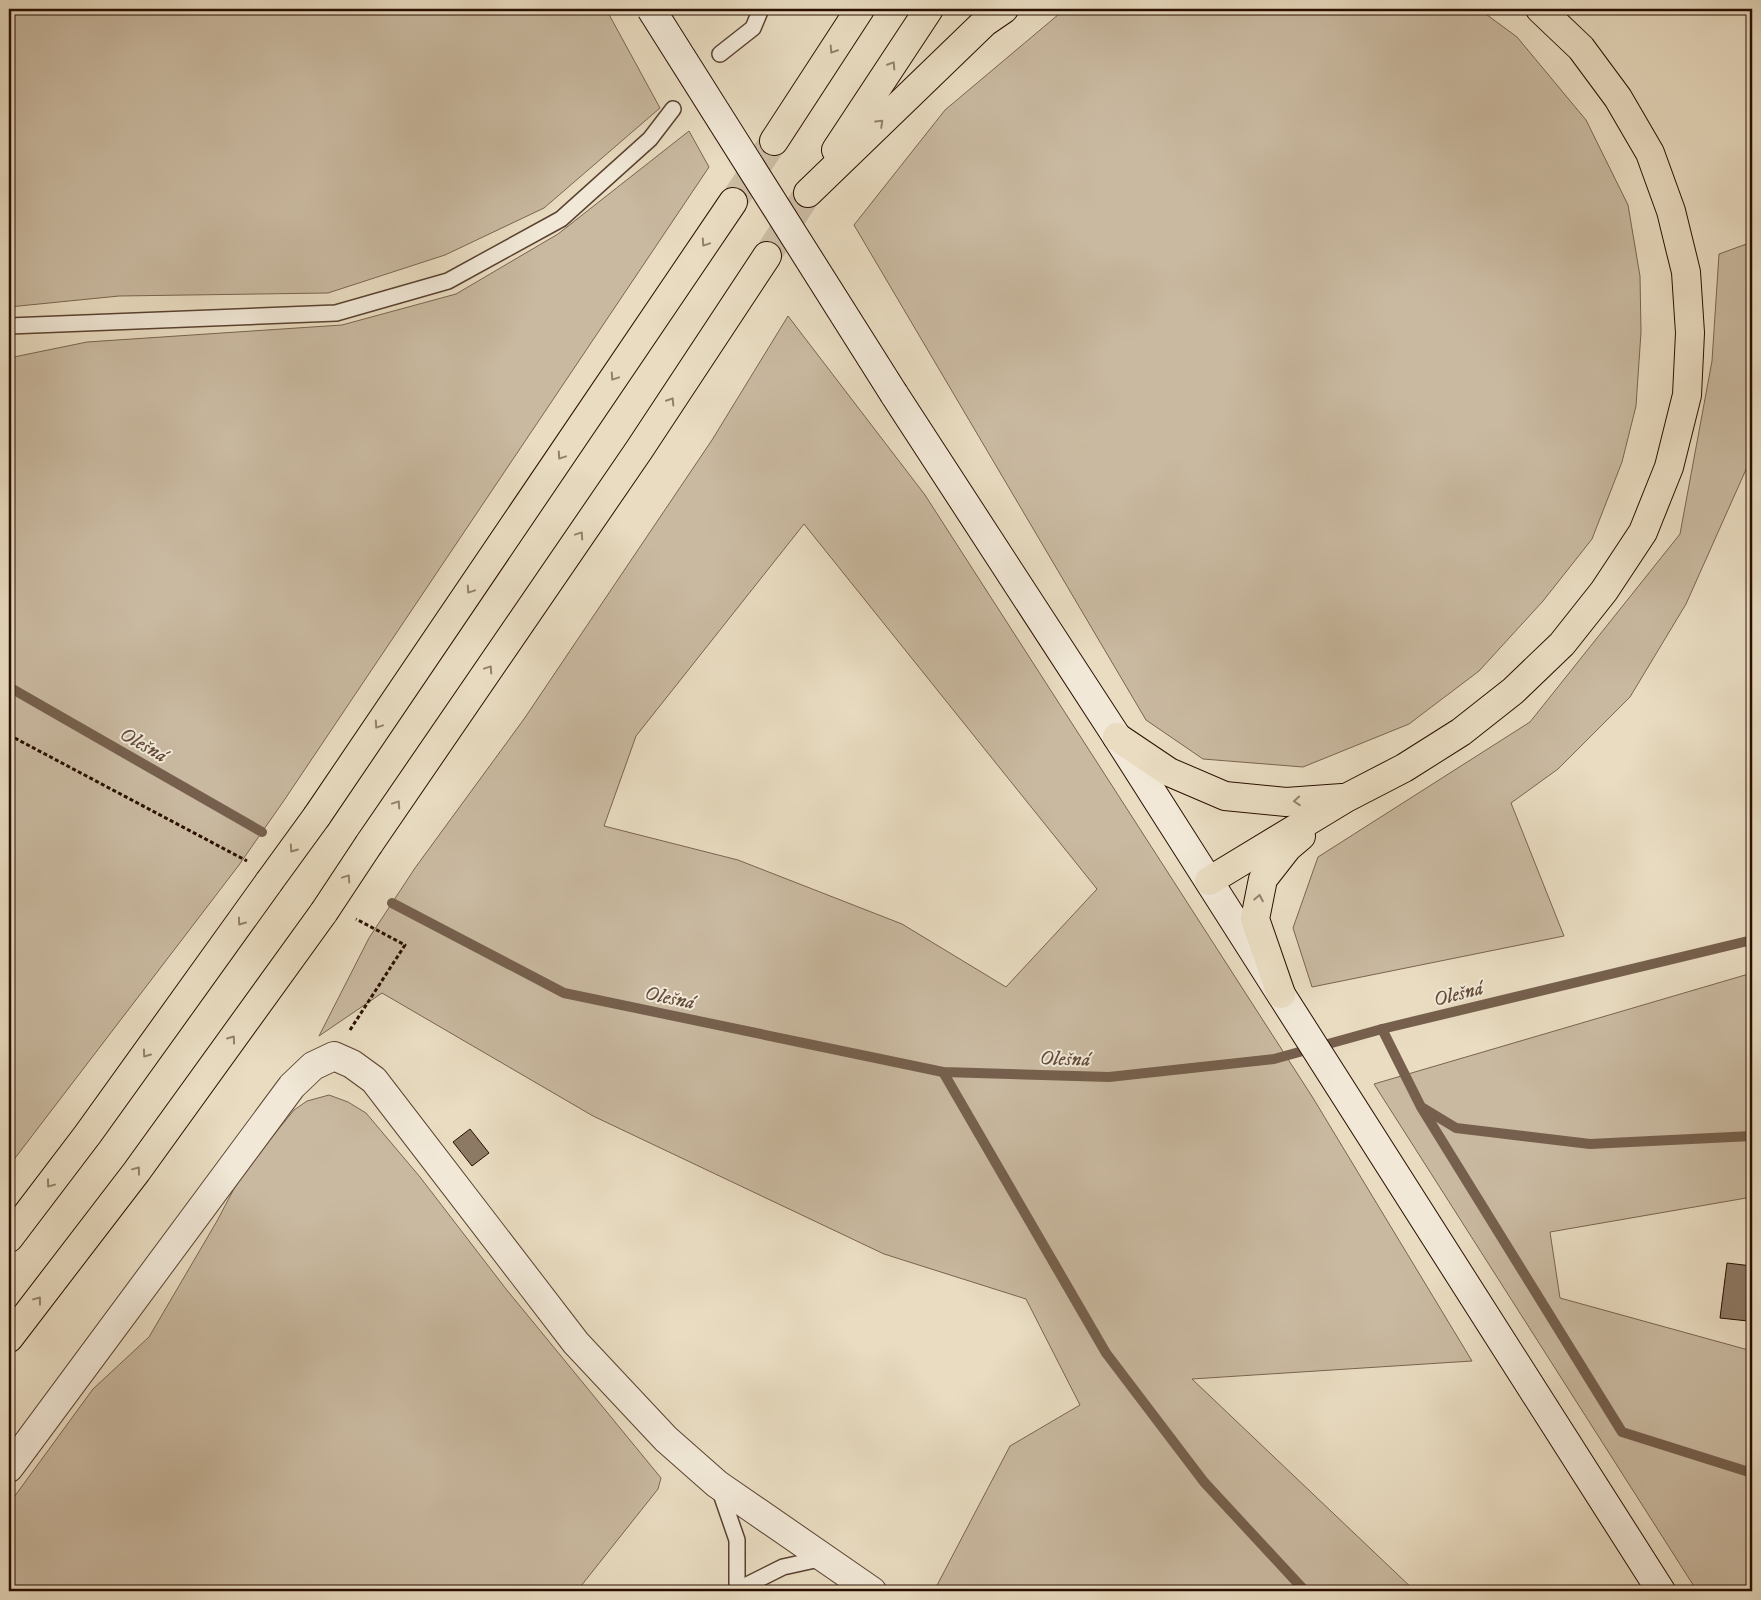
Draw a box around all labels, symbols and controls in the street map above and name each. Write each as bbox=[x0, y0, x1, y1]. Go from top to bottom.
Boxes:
one-way arrow bbox=[830, 44, 839, 53]
one-way arrow bbox=[886, 61, 895, 71]
one-way arrow bbox=[875, 120, 884, 129]
one-way arrow bbox=[702, 237, 712, 246]
one-way arrow bbox=[611, 371, 620, 381]
one-way arrow bbox=[665, 397, 674, 406]
one-way arrow bbox=[558, 450, 567, 460]
one-way arrow bbox=[574, 531, 583, 541]
one-way arrow bbox=[466, 585, 476, 594]
one-way arrow bbox=[483, 666, 492, 675]
one-way arrow bbox=[375, 719, 384, 729]
water label: Olešná bbox=[115, 722, 173, 770]
one-way arrow bbox=[1293, 796, 1301, 807]
one-way arrow bbox=[391, 800, 400, 809]
one-way arrow bbox=[290, 843, 299, 853]
one-way arrow bbox=[340, 874, 350, 883]
one-way arrow bbox=[1253, 893, 1264, 902]
one-way arrow bbox=[238, 916, 247, 926]
water label: Olešná bbox=[1431, 976, 1488, 1013]
water label: Olešná bbox=[642, 981, 699, 1016]
one-way arrow bbox=[226, 1035, 235, 1045]
water label: Olešná bbox=[1039, 1046, 1093, 1073]
one-way arrow bbox=[143, 1048, 152, 1057]
one-way arrow bbox=[131, 1166, 140, 1176]
one-way arrow bbox=[47, 1178, 55, 1187]
one-way arrow bbox=[33, 1297, 41, 1306]

